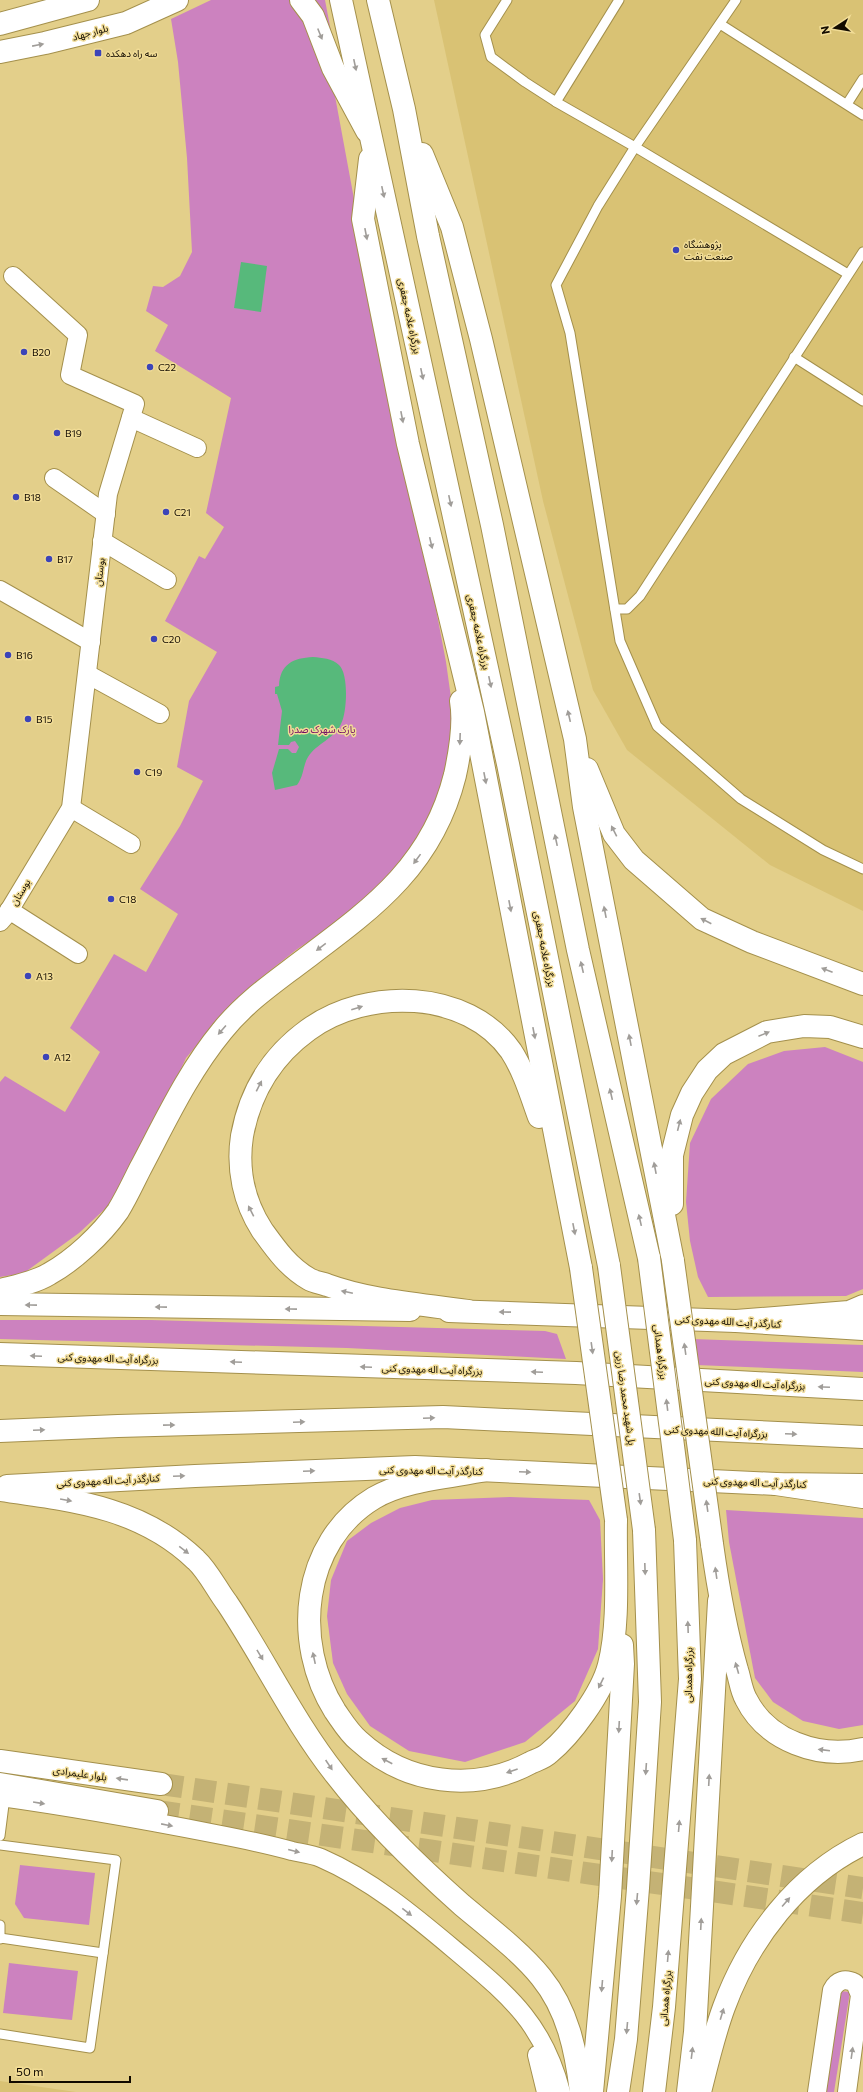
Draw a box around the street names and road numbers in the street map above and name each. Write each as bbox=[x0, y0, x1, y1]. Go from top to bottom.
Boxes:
street label: بلوار جهاد bbox=[71, 21, 110, 44]
street label: بزرگراه علامه جعفری bbox=[395, 277, 424, 355]
street label: بوستان bbox=[91, 557, 108, 587]
street label: بزرگراه علامه جعفری bbox=[464, 593, 493, 671]
street label: بوستان bbox=[7, 876, 34, 908]
street label: بزرگراه علامه جعفری bbox=[531, 910, 558, 988]
street label: کنارگذر آیت الله مهدوی کنی bbox=[675, 1312, 782, 1331]
street label: بزرگراه همدانی bbox=[651, 1324, 670, 1381]
street label: بزرگراه آیت اله مهدوی کنی bbox=[57, 1350, 159, 1367]
street label: پل شهید محمد رضا زرین bbox=[612, 1350, 639, 1446]
street label: بزرگراه آیت اله مهدوی کنی bbox=[381, 1361, 483, 1378]
street label: بزرگراه آیت اله مهدوی کنی bbox=[704, 1374, 806, 1393]
street label: بزرگراه آیت الله مهدوی کنی bbox=[664, 1422, 768, 1441]
street label: کنارگذر آیت اله مهدوی کنی bbox=[379, 1463, 484, 1478]
street label: کنارگذر آیت اله مهدوی کنی bbox=[56, 1471, 161, 1490]
street label: کنارگذر آیت اله مهدوی کنی bbox=[703, 1474, 808, 1491]
street label: بزرگراه همدانی bbox=[682, 1647, 695, 1703]
street label: بلوار علیمرادی bbox=[52, 1763, 108, 1784]
street label: بزرگراه همدانی bbox=[657, 1970, 674, 2026]

